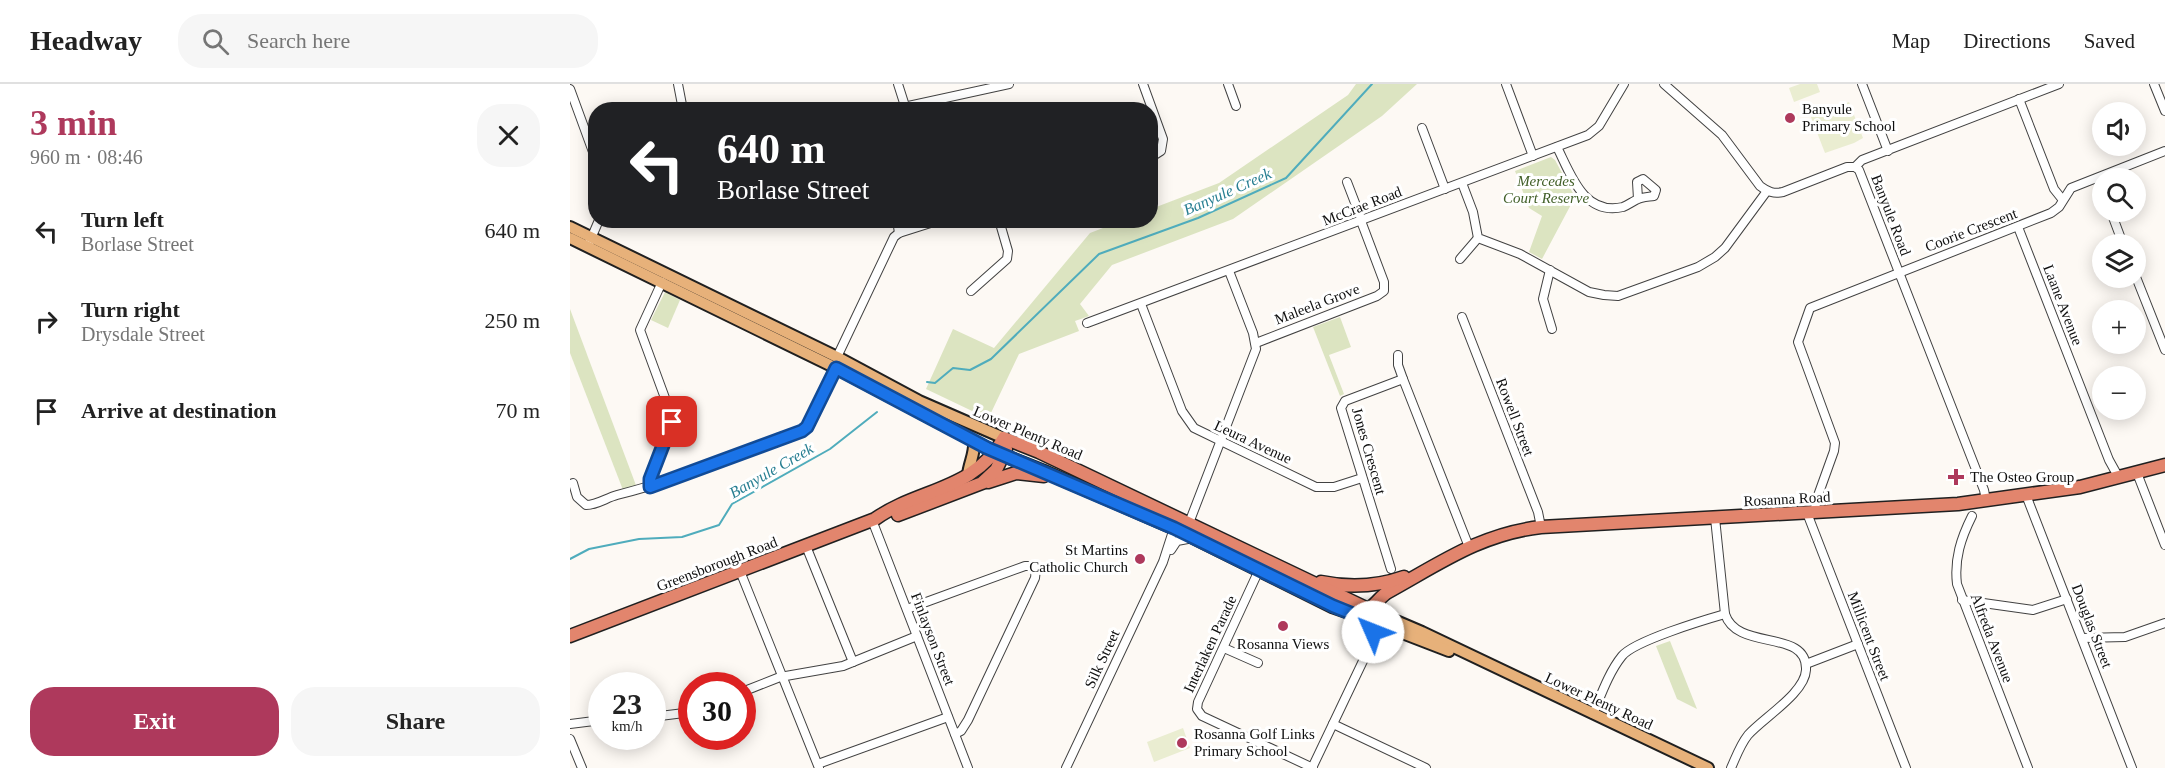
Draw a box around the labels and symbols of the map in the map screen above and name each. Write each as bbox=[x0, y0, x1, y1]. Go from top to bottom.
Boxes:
place label: Banyule Primary School bbox=[1802, 101, 1896, 134]
marker: Banyule Primary School bbox=[1783, 111, 1797, 125]
water label: Banyule Creek bbox=[1181, 164, 1275, 219]
street label: Banyule Road bbox=[1868, 172, 1914, 258]
park label: Mercedes Court Reserve bbox=[1503, 173, 1589, 206]
street label: McCrae Road bbox=[1320, 183, 1404, 228]
street label: Coorie Crescent bbox=[1923, 205, 2020, 255]
street label: Laane Avenue bbox=[2040, 262, 2086, 348]
street label: Maleela Grove bbox=[1272, 280, 1362, 328]
street label: Rowell Street bbox=[1493, 376, 1537, 459]
pin bbox=[646, 396, 697, 447]
street label: Lower Plenty Road bbox=[971, 403, 1085, 463]
street label: Jones Crescent bbox=[1349, 406, 1389, 497]
street label: Leura Avenue bbox=[1212, 417, 1294, 467]
water label: Banyule Creek bbox=[726, 439, 817, 502]
marker: The Osteo Group bbox=[1947, 468, 1965, 486]
place label: The Osteo Group bbox=[1970, 469, 2074, 485]
street label: Rosanna Road bbox=[1743, 489, 1831, 509]
street label: Greensborough Road bbox=[654, 533, 780, 594]
place label: St Martins Catholic Church bbox=[1029, 542, 1128, 575]
marker: St Martins Catholic Church bbox=[1133, 552, 1147, 566]
street label: Douglas Street bbox=[2069, 582, 2116, 671]
street label: Millicent Street bbox=[1845, 589, 1894, 683]
street label: Finlayson Street bbox=[908, 590, 958, 688]
street label: Alfreda Avenue bbox=[1968, 591, 2016, 685]
street label: Interlaken Parade bbox=[1180, 593, 1240, 695]
position arrow bbox=[1341, 600, 1405, 664]
marker: Rosanna Views bbox=[1276, 619, 1290, 633]
street label: Silk Street bbox=[1081, 626, 1123, 691]
place label: Rosanna Views bbox=[1237, 636, 1329, 652]
street label: Lower Plenty Road bbox=[1543, 669, 1656, 733]
speed limit sign: 30 bbox=[678, 672, 756, 750]
place label: Rosanna Golf Links Primary School bbox=[1194, 726, 1315, 759]
marker: Rosanna Golf Links Primary School bbox=[1175, 736, 1189, 750]

